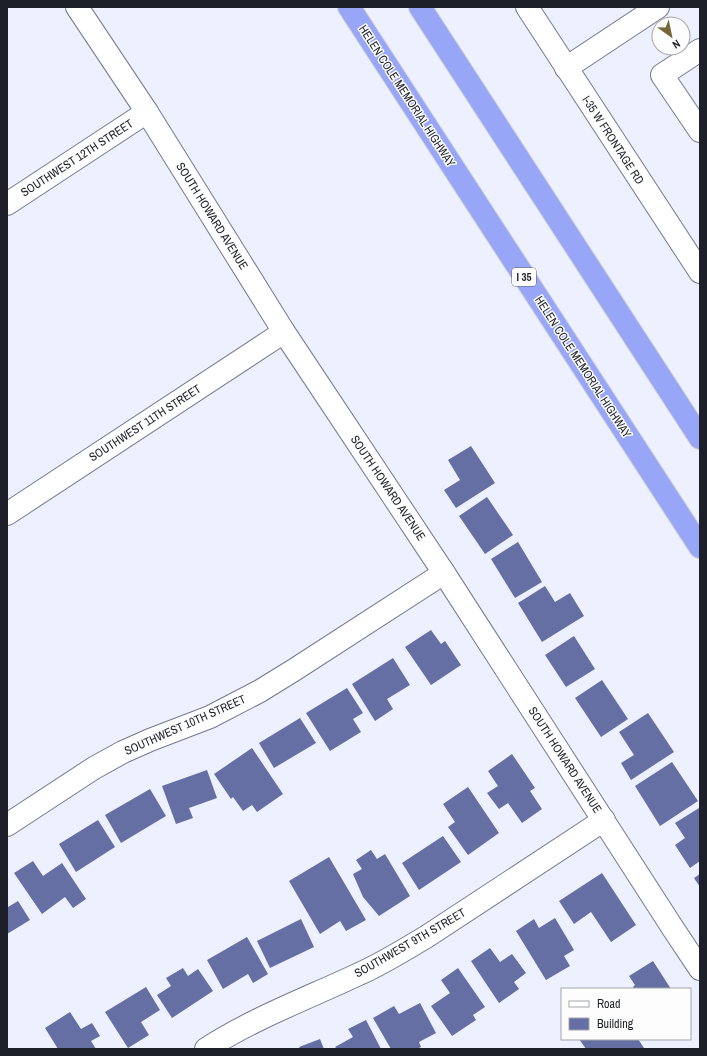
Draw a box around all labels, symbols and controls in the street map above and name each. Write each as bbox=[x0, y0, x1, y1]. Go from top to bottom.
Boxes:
north arrow bbox=[651, 16, 691, 56]
street label: HELEN COLE MEMORIAL HIGHWAY bbox=[355, 22, 459, 170]
text: N bbox=[670, 37, 683, 52]
street label: I-35 W FRONTAGE RD bbox=[578, 93, 648, 187]
street label: SOUTHWEST 12TH STREET bbox=[18, 116, 136, 200]
street label: SOUTH HOWARD AVENUE bbox=[172, 159, 252, 273]
road number: I 35 bbox=[512, 268, 536, 286]
street label: HELEN COLE MEMORIAL HIGHWAY bbox=[531, 293, 635, 441]
street label: SOUTHWEST 11TH STREET bbox=[86, 381, 204, 465]
street label: SOUTH HOWARD AVENUE bbox=[347, 432, 429, 544]
street label: SOUTHWEST 10TH STREET bbox=[122, 691, 248, 759]
street label: SOUTH HOWARD AVENUE bbox=[525, 704, 605, 816]
street label: SOUTHWEST 9TH STREET bbox=[352, 905, 468, 981]
legend bbox=[561, 988, 691, 1040]
text: Road bbox=[597, 996, 621, 1012]
text: Building bbox=[597, 1016, 634, 1032]

